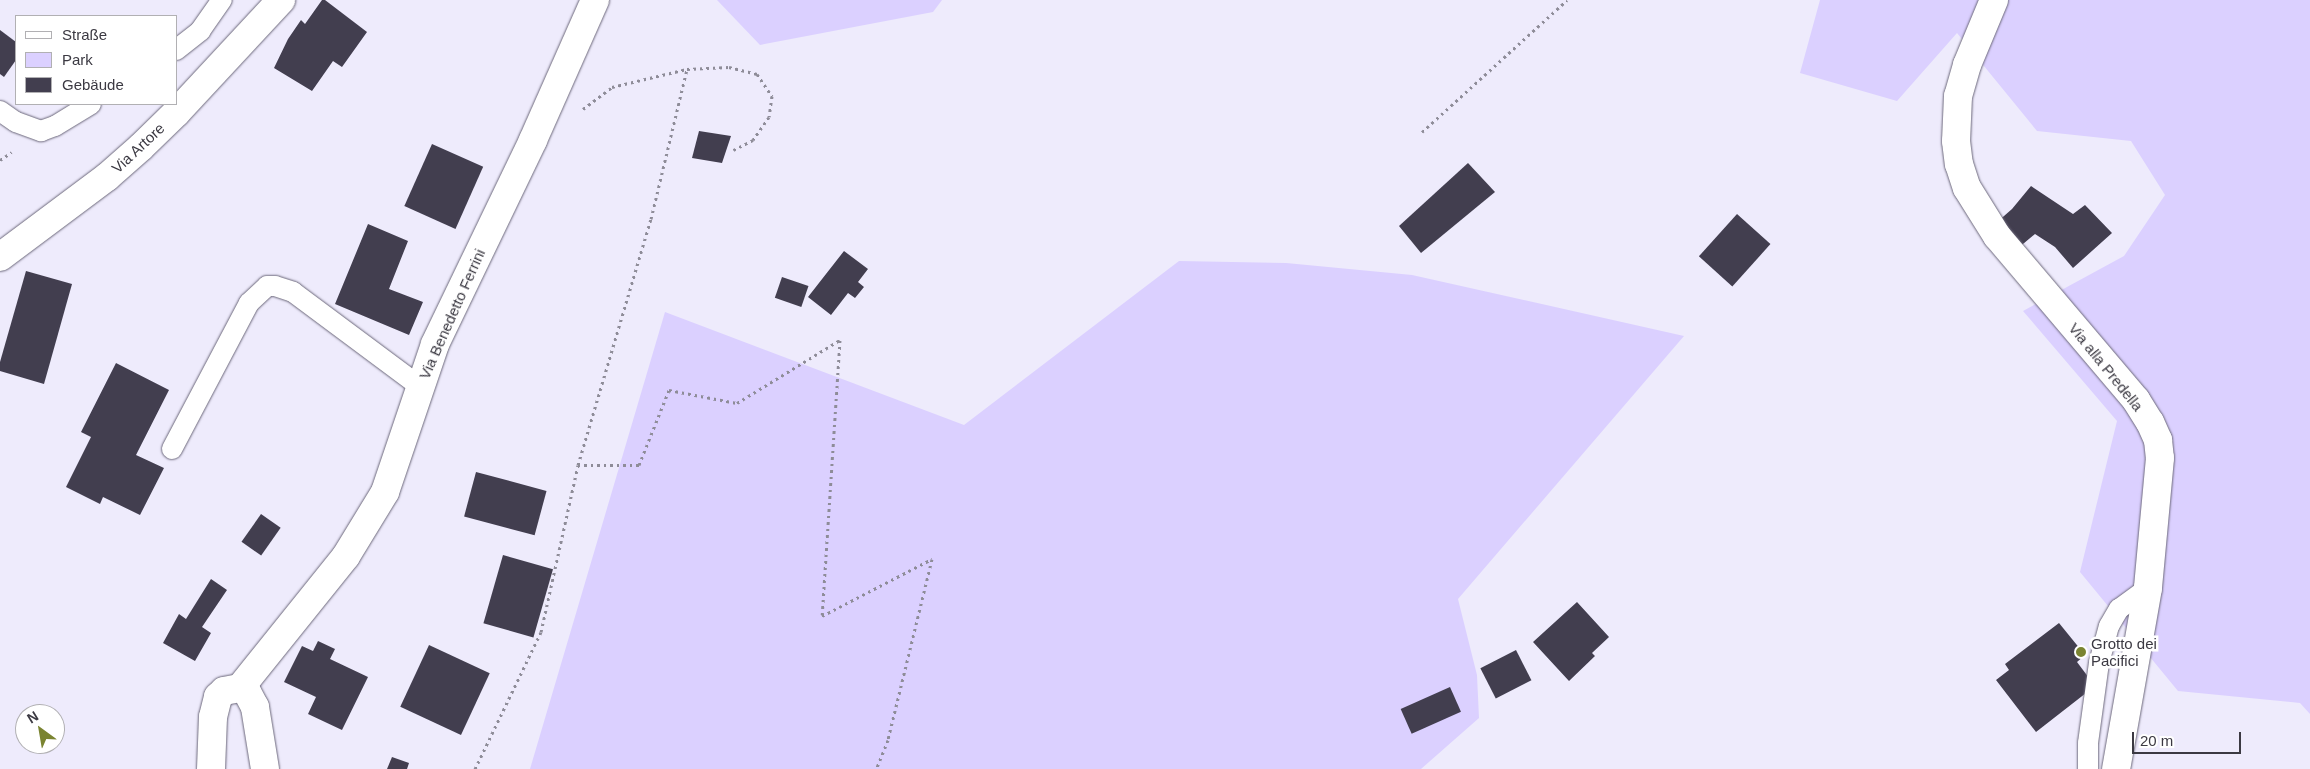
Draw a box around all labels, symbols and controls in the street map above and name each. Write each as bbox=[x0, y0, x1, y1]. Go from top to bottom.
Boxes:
legend bbox=[15, 15, 178, 105]
text: Straße bbox=[62, 26, 107, 43]
text: Park bbox=[62, 51, 93, 68]
text: Gebäude bbox=[62, 76, 124, 93]
street label: Via Artore bbox=[108, 119, 168, 177]
street label: Via Benedetto Ferrini bbox=[415, 246, 489, 382]
street label: Via alla Predella bbox=[2065, 319, 2147, 415]
place label: Grotto dei Pacifici bbox=[2091, 634, 2157, 669]
marker: Grotto dei Pacifici bbox=[2075, 646, 2087, 658]
north arrow bbox=[15, 704, 65, 754]
text: N bbox=[24, 708, 41, 727]
scale bar bbox=[2135, 722, 2244, 754]
text: 20 m bbox=[2140, 732, 2173, 749]

